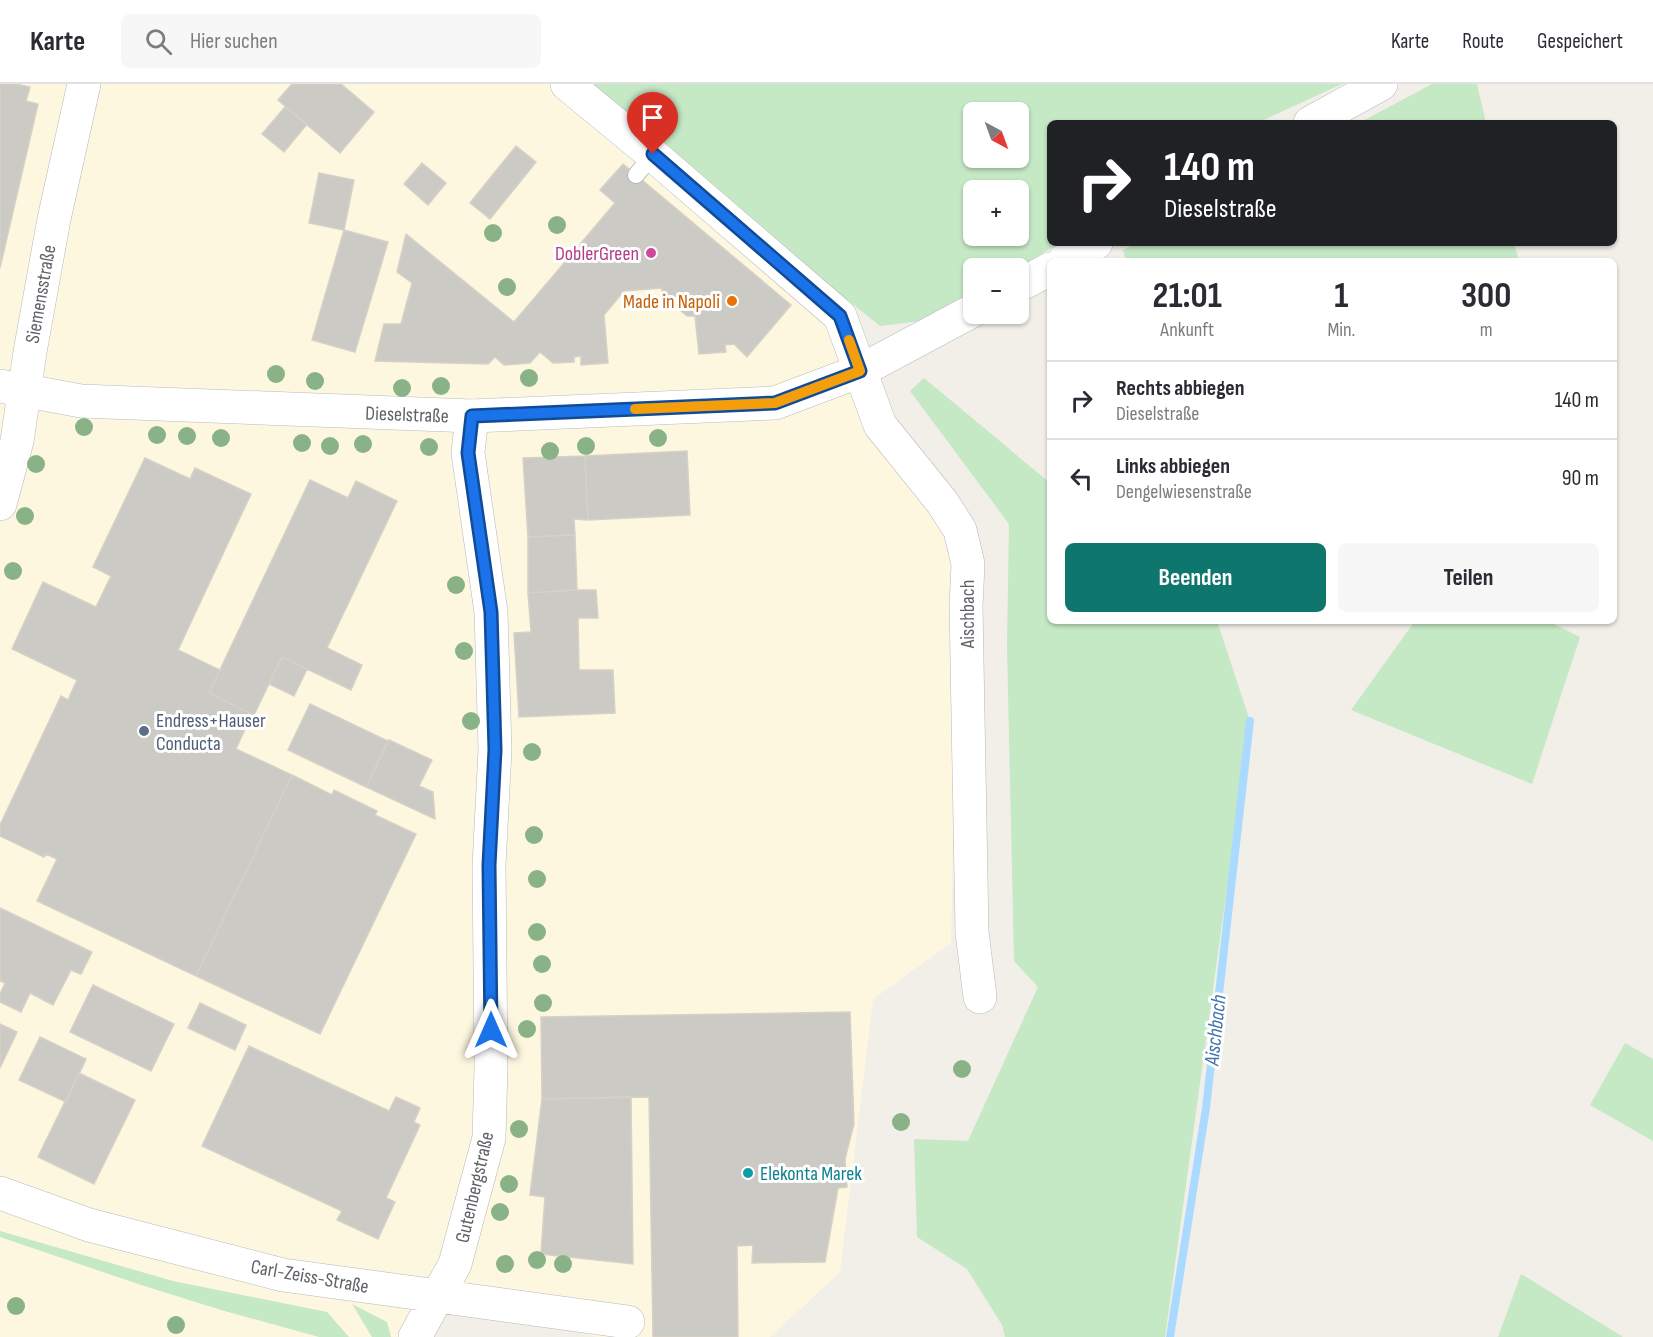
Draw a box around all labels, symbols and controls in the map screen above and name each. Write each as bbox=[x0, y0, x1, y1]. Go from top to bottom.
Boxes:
search box bbox=[121, 14, 541, 68]
text: Karte bbox=[30, 25, 85, 58]
icon: search bbox=[142, 25, 175, 58]
text: Hier suchen bbox=[190, 28, 278, 55]
text: Karte bbox=[1391, 29, 1429, 54]
text: Route bbox=[1462, 29, 1504, 54]
text: Gespeichert bbox=[1537, 29, 1623, 54]
pin bbox=[627, 92, 678, 154]
icon: arrive bbox=[636, 101, 669, 134]
north arrow bbox=[963, 102, 1029, 168]
map controls bbox=[963, 102, 1029, 324]
text: 140 m bbox=[1164, 142, 1255, 193]
icon: right bbox=[1065, 144, 1143, 222]
button: + bbox=[963, 180, 1029, 246]
text: Dieselstraße bbox=[1164, 193, 1277, 225]
place label: DoblerGreen bbox=[555, 242, 639, 266]
street label: Siemensstraße bbox=[21, 243, 61, 345]
marker: DoblerGreen bbox=[644, 246, 658, 260]
button: − bbox=[963, 258, 1029, 324]
text: 21:01 bbox=[1153, 275, 1222, 318]
text: 1 bbox=[1334, 275, 1348, 318]
text: 300 bbox=[1461, 275, 1511, 318]
place label: Made in Napoli bbox=[623, 290, 720, 314]
marker: Made in Napoli bbox=[725, 294, 739, 308]
text: Ankunft bbox=[1160, 318, 1214, 342]
text: Min. bbox=[1327, 318, 1355, 342]
text: m bbox=[1480, 318, 1493, 342]
text: Rechts abbiegen bbox=[1116, 375, 1245, 402]
icon: right bbox=[1065, 384, 1098, 417]
text: 140 m bbox=[1555, 387, 1599, 414]
street label: Dieselstraße bbox=[365, 402, 449, 428]
text: Dieselstraße bbox=[1116, 402, 1199, 426]
text: Links abbiegen bbox=[1116, 453, 1230, 480]
icon: left bbox=[1065, 462, 1098, 495]
text: 90 m bbox=[1562, 465, 1599, 492]
text: Dengelwiesenstraße bbox=[1116, 480, 1252, 504]
button: Beenden bbox=[1065, 543, 1326, 612]
button: Teilen bbox=[1338, 543, 1599, 612]
street label: Aischbach bbox=[956, 580, 980, 649]
place label: Endress+Hauser Conducta bbox=[156, 709, 266, 756]
marker: Endress+Hauser Conducta bbox=[137, 724, 151, 738]
water label: Aischbach bbox=[1199, 993, 1232, 1068]
position arrow bbox=[459, 998, 523, 1062]
street label: Gutenbergstraße bbox=[451, 1129, 499, 1245]
place label: Elekonta Marek bbox=[760, 1162, 862, 1186]
marker: Elekonta Marek bbox=[741, 1166, 755, 1180]
street label: Carl-Zeiss-Straße bbox=[249, 1255, 371, 1299]

